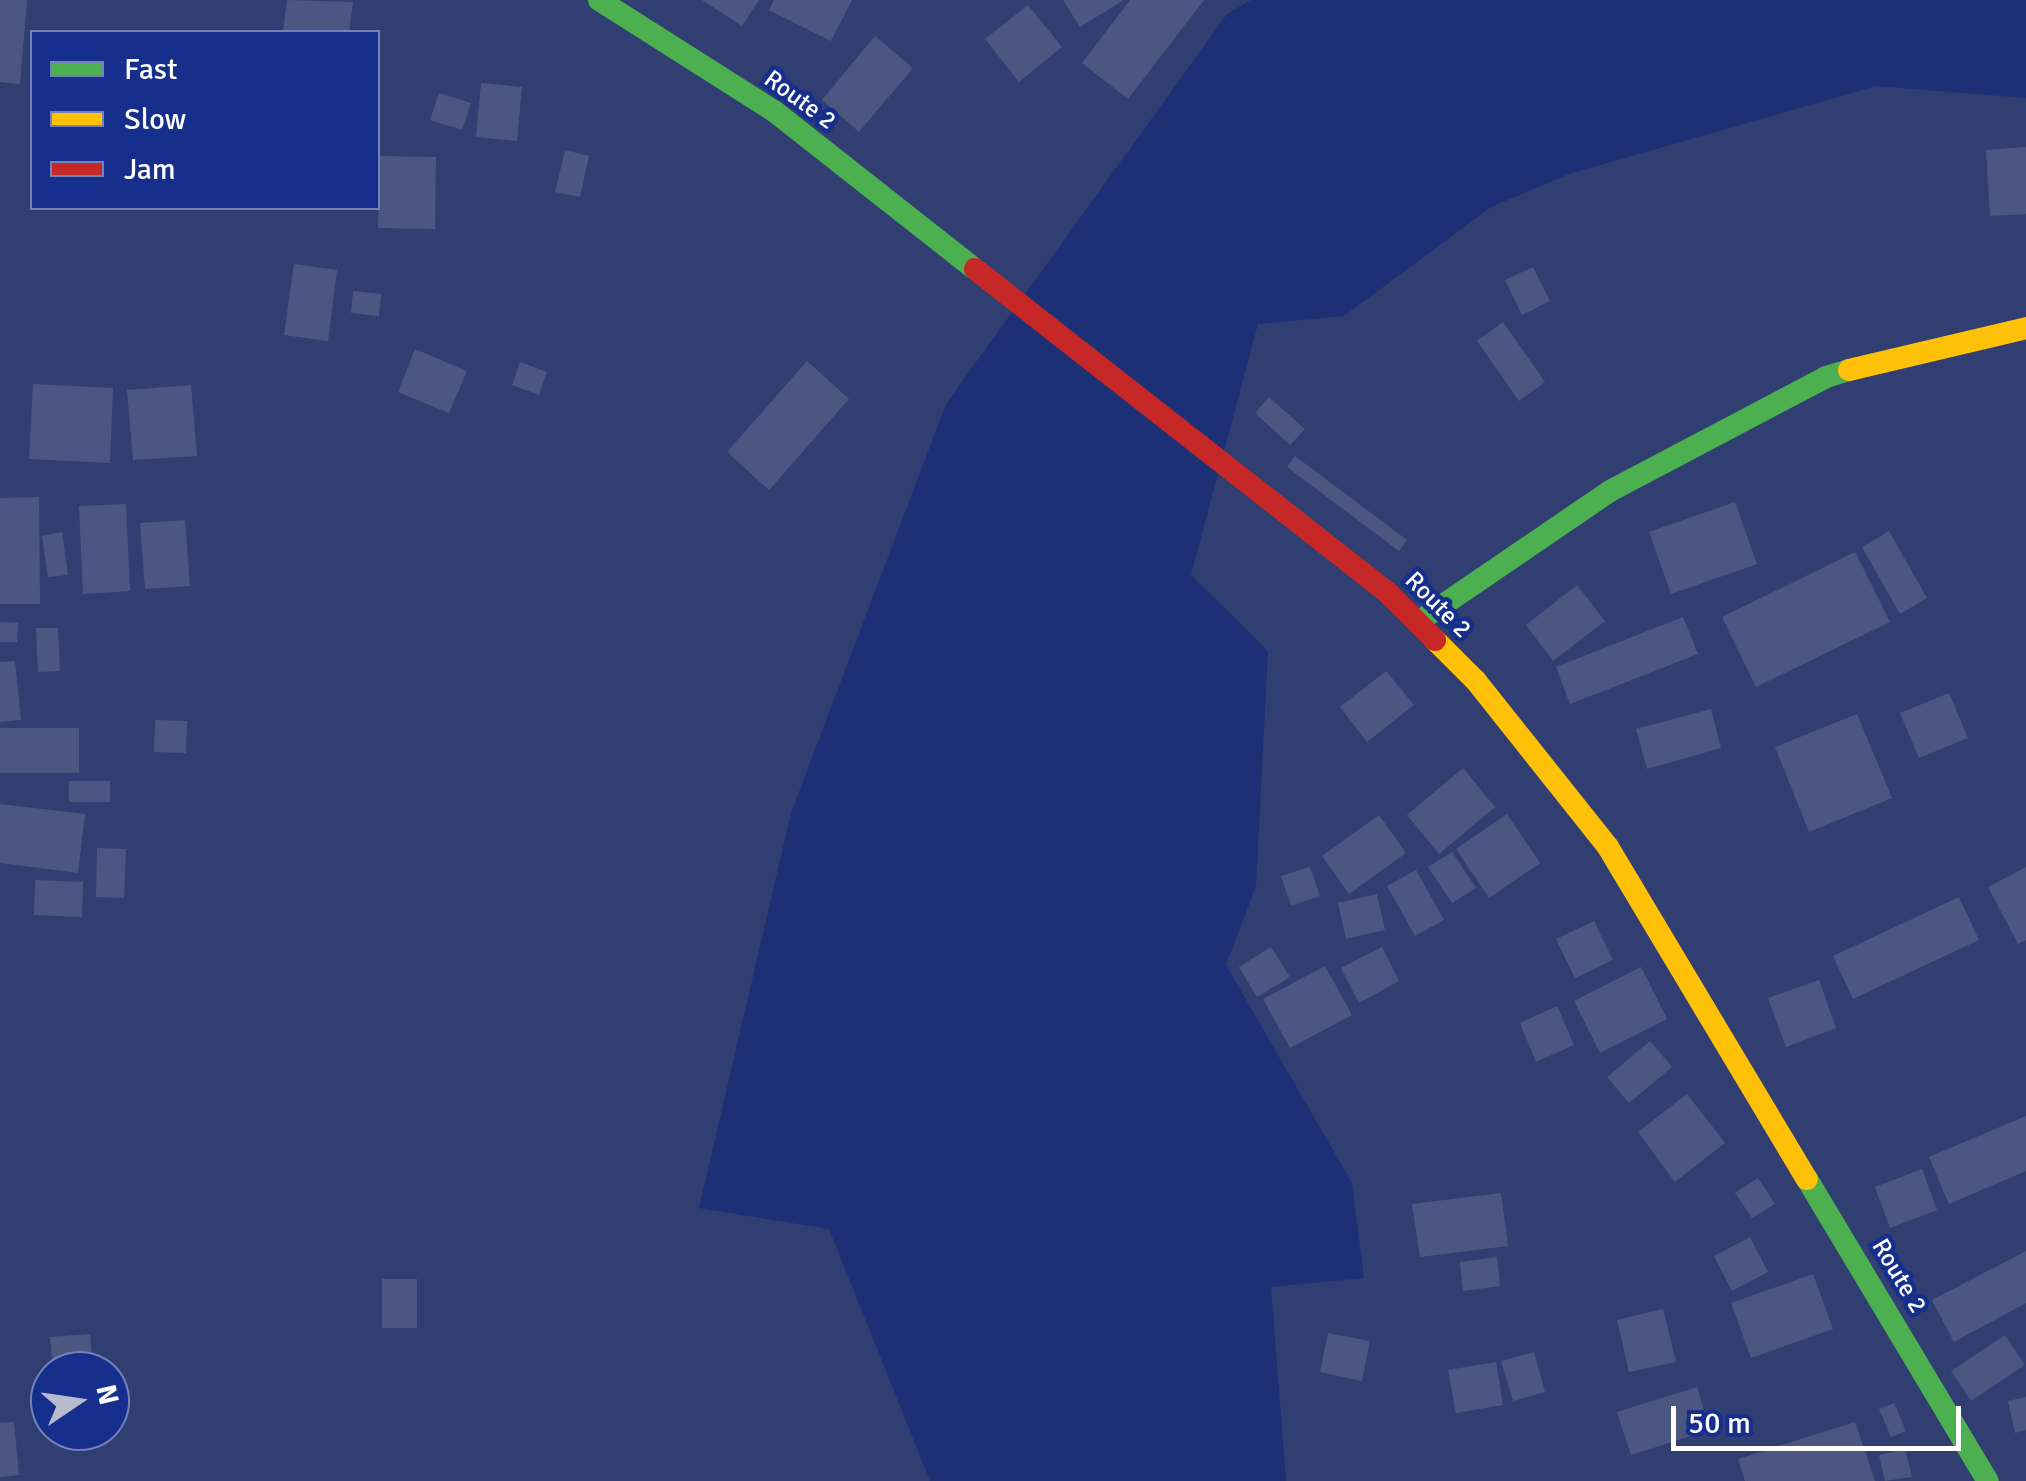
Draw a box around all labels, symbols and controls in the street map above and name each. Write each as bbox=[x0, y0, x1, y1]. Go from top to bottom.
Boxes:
legend bbox=[30, 30, 380, 210]
text: Fast bbox=[124, 51, 177, 88]
street label: Route 2 bbox=[758, 64, 842, 136]
text: Slow bbox=[124, 101, 186, 138]
text: Jam bbox=[124, 151, 176, 188]
street label: Route 2 bbox=[1399, 566, 1477, 644]
street label: Route 2 bbox=[1865, 1233, 1933, 1319]
north arrow bbox=[30, 1351, 130, 1451]
text: N bbox=[89, 1381, 126, 1408]
scale bar bbox=[1676, 1386, 1966, 1448]
text: 50 m bbox=[1688, 1405, 1751, 1442]

